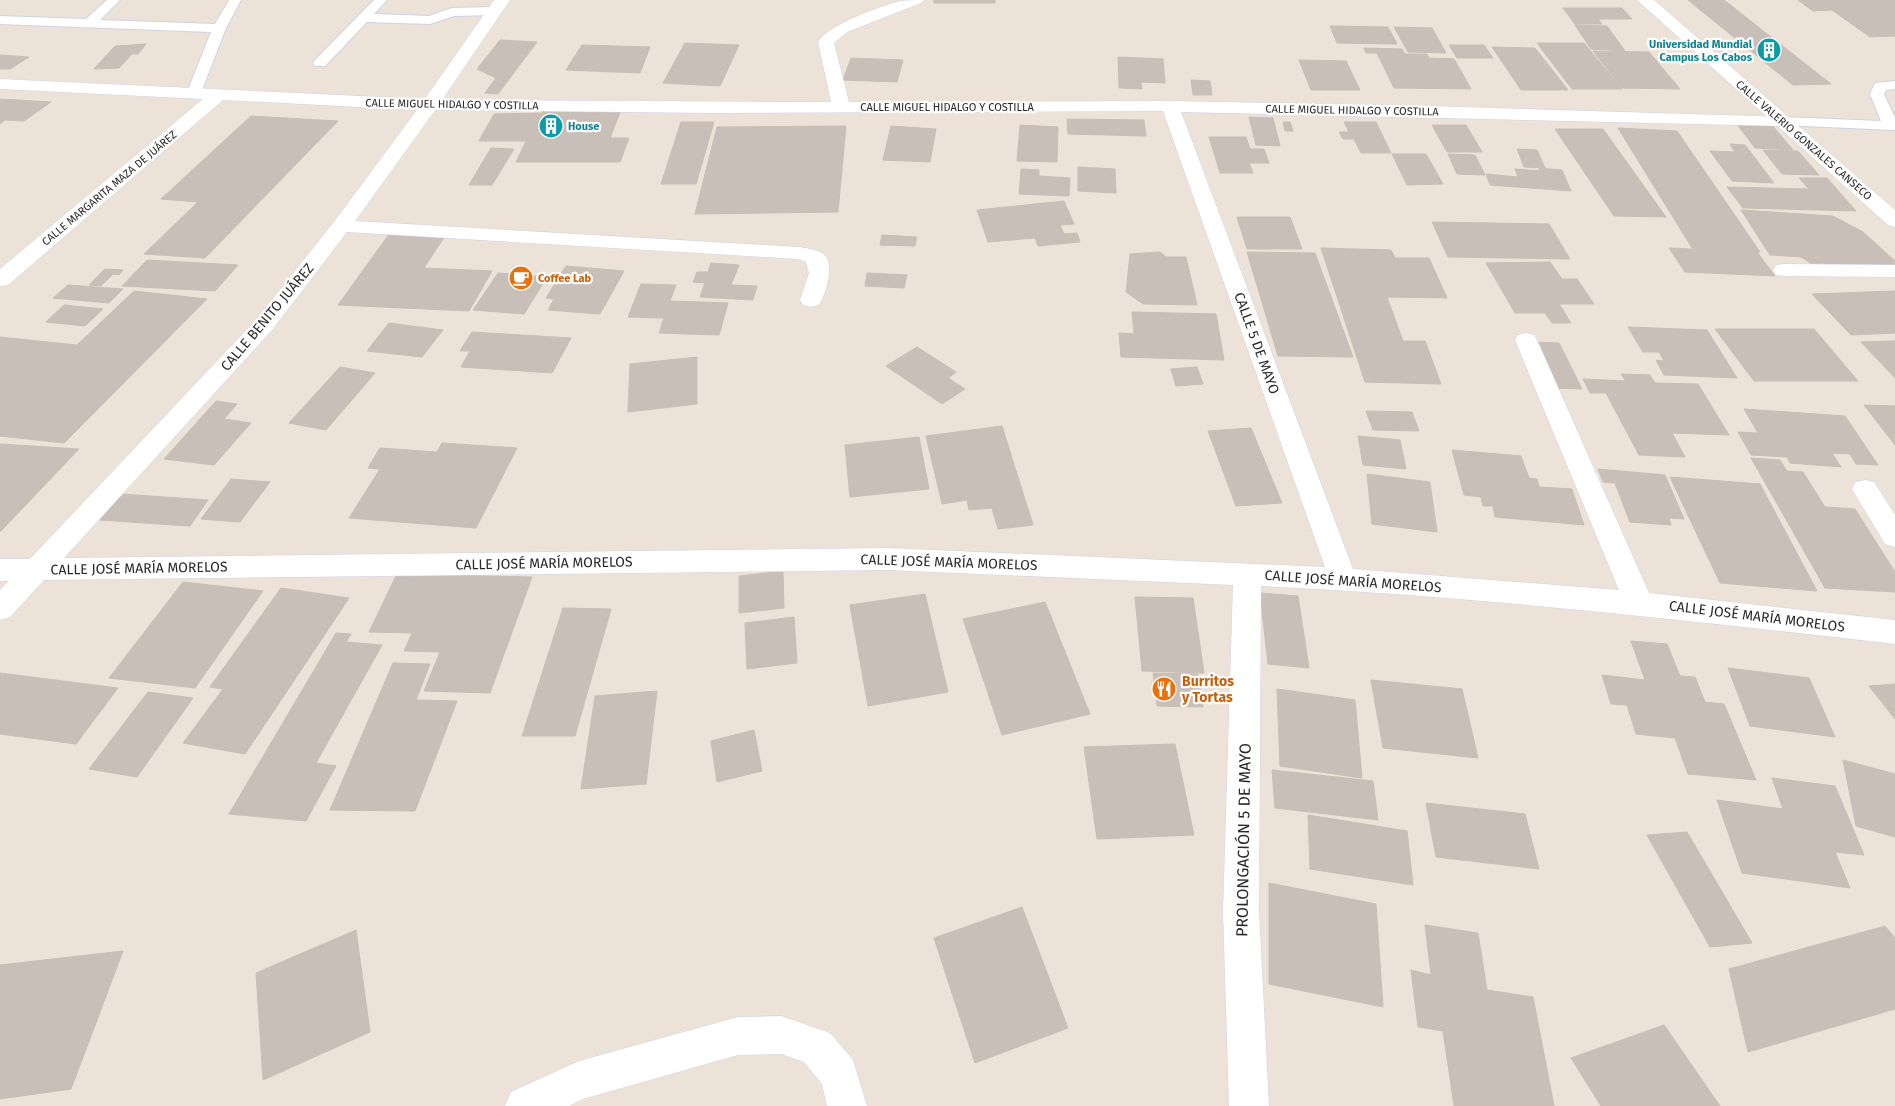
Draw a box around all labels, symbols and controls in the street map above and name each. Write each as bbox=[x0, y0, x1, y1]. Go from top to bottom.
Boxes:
building icon: Universidad Mundial Campus Los Cabos bbox=[1756, 37, 1782, 63]
place label: Universidad Mundial Campus Los Cabos bbox=[1649, 38, 1753, 64]
street label: CALLE VALERIO GONZALES CANSECO bbox=[1733, 78, 1874, 203]
street label: CALLE MIGUEL HIDALGO Y COSTILLA bbox=[365, 96, 540, 113]
street label: CALLE MIGUEL HIDALGO Y COSTILLA bbox=[860, 101, 1034, 114]
street label: CALLE MIGUEL HIDALGO Y COSTILLA bbox=[1265, 102, 1440, 119]
building icon: House bbox=[538, 113, 564, 139]
place label: House bbox=[568, 120, 599, 133]
street label: CALLE MARGARITA MAZA DE JUÁREZ bbox=[39, 127, 180, 249]
street label: CALLE BENITO JUÁREZ bbox=[217, 259, 317, 375]
cafe icon: Coffee Lab bbox=[508, 265, 534, 291]
place label: Coffee Lab bbox=[538, 272, 592, 285]
street label: CALLE 5 DE MAYO bbox=[1230, 290, 1283, 396]
street label: CALLE JOSÉ MARÍA MORELOS bbox=[860, 550, 1038, 574]
street label: CALLE JOSÉ MARÍA MORELOS bbox=[455, 552, 633, 574]
street label: CALLE JOSÉ MARÍA MORELOS bbox=[50, 557, 228, 579]
street label: CALLE JOSÉ MARÍA MORELOS bbox=[1264, 566, 1442, 596]
street label: CALLE JOSÉ MARÍA MORELOS bbox=[1668, 596, 1846, 636]
place label: Burritos y Tortas bbox=[1181, 673, 1234, 706]
restaurant icon: Burritos y Tortas bbox=[1151, 676, 1177, 702]
street label: PROLONGACIÓN 5 DE MAYO bbox=[1231, 743, 1255, 937]

